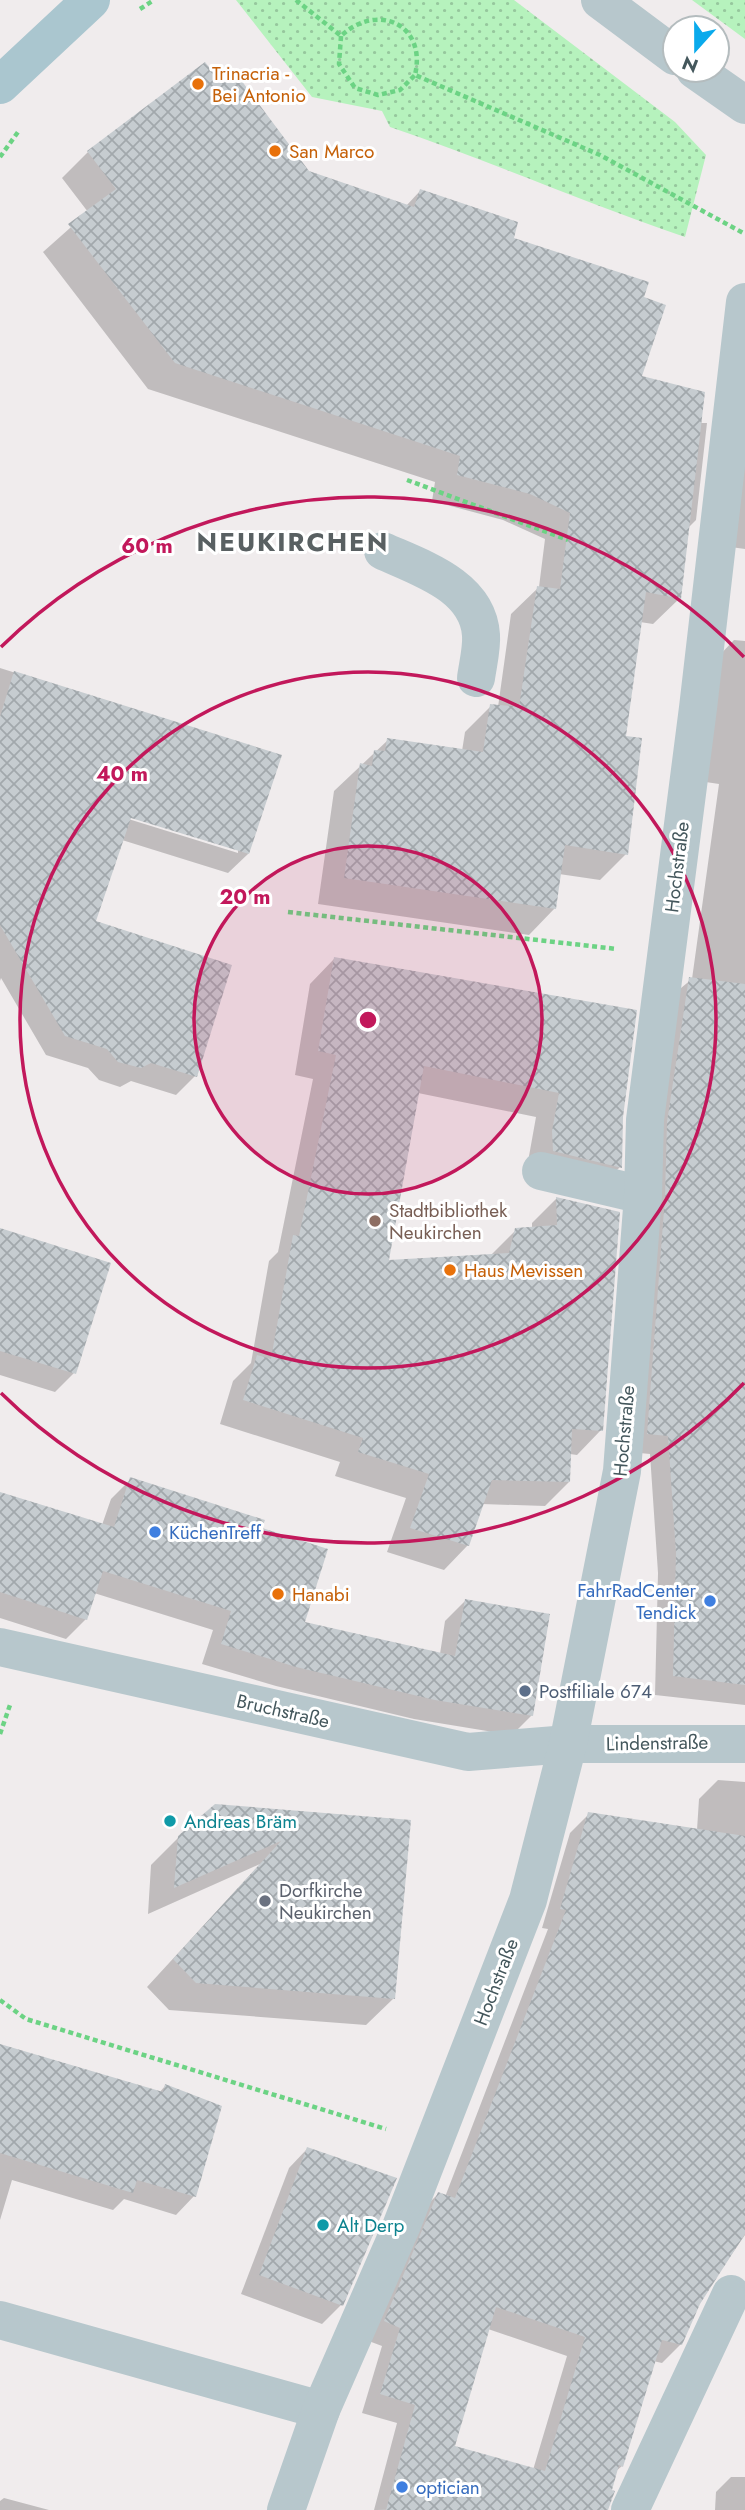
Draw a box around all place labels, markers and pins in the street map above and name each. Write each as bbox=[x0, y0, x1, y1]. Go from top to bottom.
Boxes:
place label: Trinacria - Bei Antonio bbox=[212, 60, 306, 109]
marker: Trinacria - Bei Antonio bbox=[190, 76, 206, 92]
place label: San Marco bbox=[289, 138, 374, 165]
marker: San Marco bbox=[267, 143, 283, 159]
centre of rings bbox=[356, 1008, 380, 1032]
place label: Stadtbibliothek Neukirchen bbox=[389, 1197, 508, 1246]
marker: Stadtbibliothek Neukirchen bbox=[367, 1213, 383, 1229]
place label: Haus Mevissen bbox=[464, 1257, 583, 1284]
marker: Haus Mevissen bbox=[442, 1262, 458, 1278]
place label: KüchenTreff bbox=[169, 1519, 261, 1546]
marker: KüchenTreff bbox=[147, 1524, 163, 1540]
place label: FahrRadCenter Tendick bbox=[577, 1577, 697, 1626]
place label: Hanabi bbox=[292, 1581, 350, 1608]
marker: Hanabi bbox=[270, 1586, 286, 1602]
marker: FahrRadCenter Tendick bbox=[702, 1593, 718, 1609]
place label: Postfiliale 674 bbox=[539, 1678, 652, 1705]
marker: Postfiliale 674 bbox=[517, 1683, 533, 1699]
place label: Andreas Bräm bbox=[184, 1808, 297, 1835]
marker: Andreas Bräm bbox=[162, 1813, 178, 1829]
place label: Dorfkirche Neukirchen bbox=[279, 1877, 372, 1926]
marker: Dorfkirche Neukirchen bbox=[257, 1893, 273, 1909]
place label: Alt Derp bbox=[337, 2212, 404, 2239]
marker: Alt Derp bbox=[315, 2217, 331, 2233]
place label: optician bbox=[416, 2474, 480, 2501]
marker: optician bbox=[394, 2479, 410, 2495]

